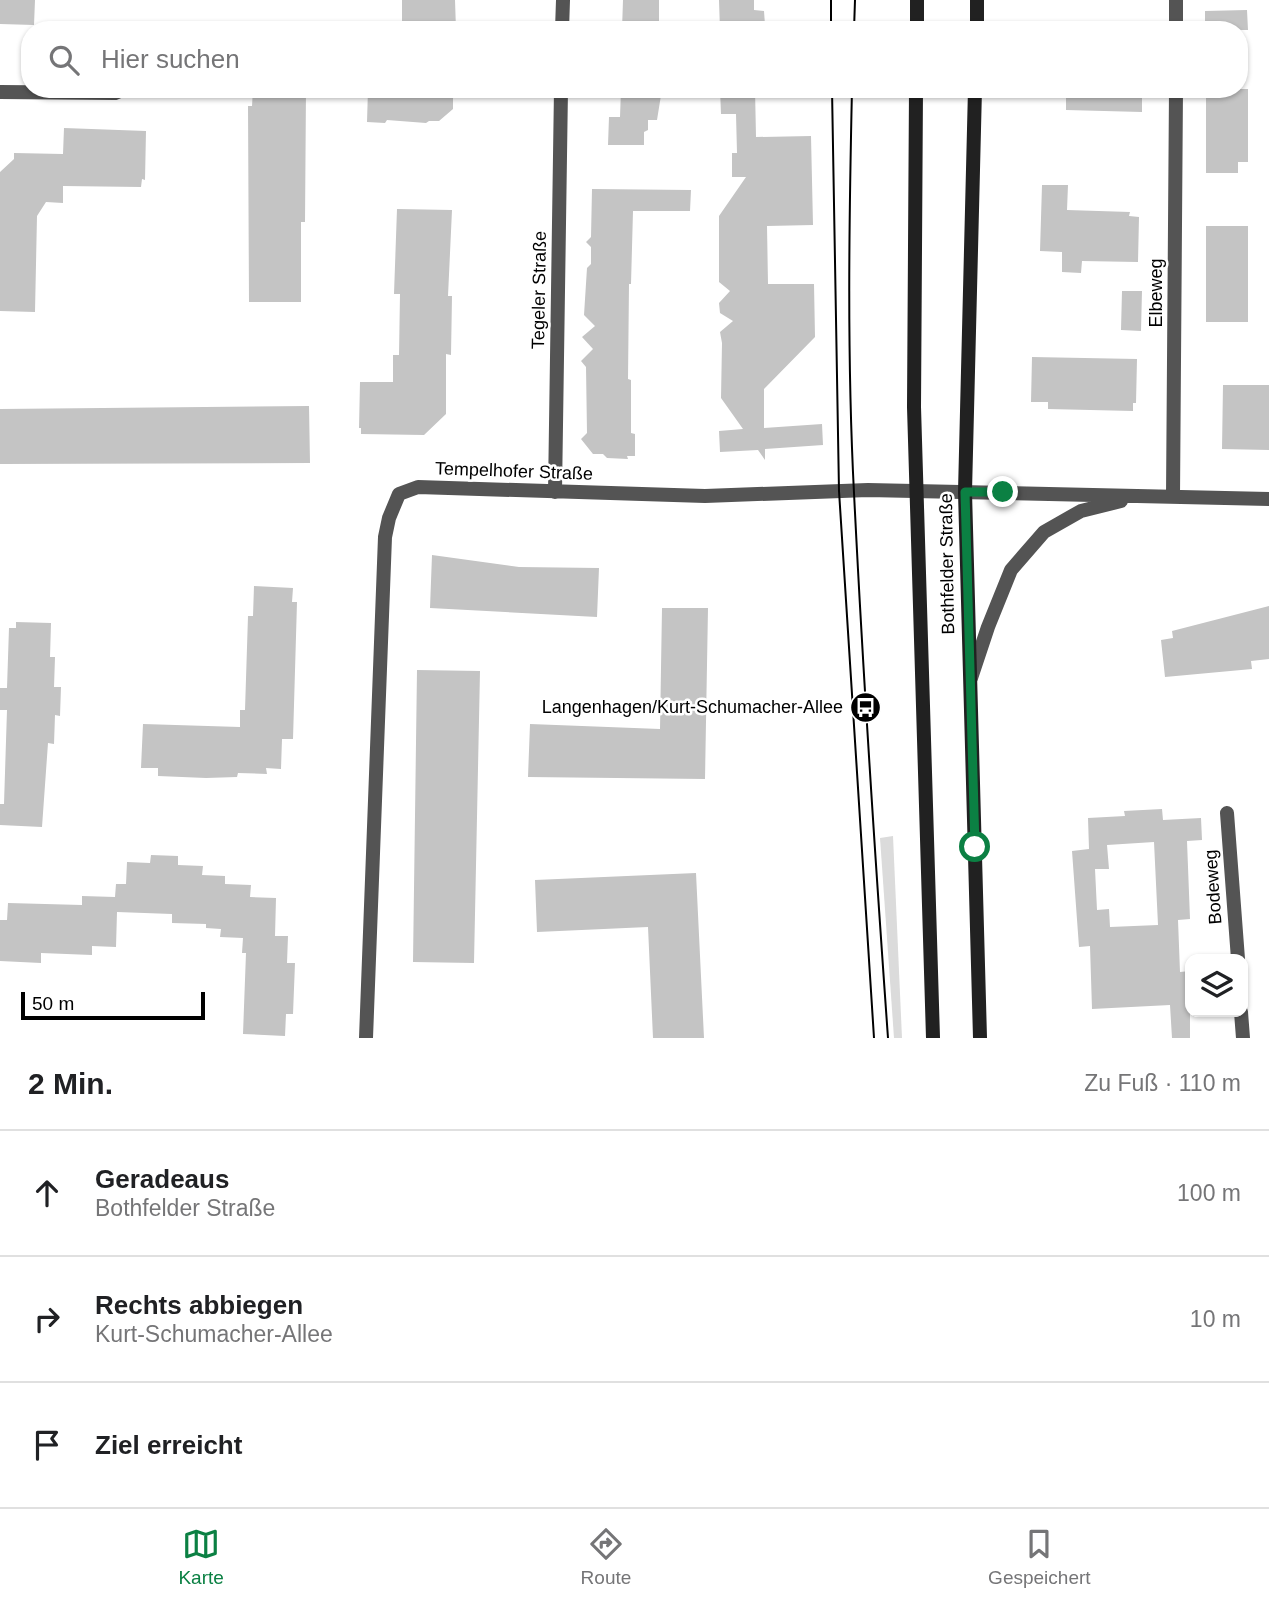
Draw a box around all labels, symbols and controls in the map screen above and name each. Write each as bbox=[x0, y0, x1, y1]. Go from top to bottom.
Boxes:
search box bbox=[21, 21, 1248, 98]
icon: search bbox=[45, 41, 83, 79]
text: Hier suchen bbox=[101, 44, 240, 74]
street label: Tegeler Straße bbox=[528, 231, 550, 349]
street label: Elbeweg bbox=[1146, 258, 1166, 328]
street label: Tempelhofer Straße bbox=[435, 458, 593, 484]
route end bbox=[987, 476, 1018, 507]
street label: Bothfelder Straße bbox=[936, 493, 958, 635]
bus stop icon: Langenhagen/Kurt-Schumacher-Allee bbox=[849, 690, 883, 724]
place label: Langenhagen/Kurt-Schumacher-Allee bbox=[542, 697, 843, 717]
route start bbox=[959, 831, 990, 862]
street label: Bodeweg bbox=[1200, 849, 1226, 925]
map controls bbox=[1185, 954, 1248, 1017]
button: layers bbox=[1185, 954, 1248, 1017]
scale bar bbox=[21, 989, 205, 1021]
text: 50 m bbox=[32, 993, 74, 1014]
text: 2 Min. bbox=[28, 1067, 113, 1100]
text: Zu Fuß · 110 m bbox=[1084, 1070, 1241, 1096]
text: Geradeaus bbox=[95, 1164, 229, 1194]
icon: ahead bbox=[28, 1174, 66, 1212]
text: 100 m bbox=[1177, 1180, 1241, 1206]
text: Bothfelder Straße bbox=[95, 1195, 275, 1221]
text: Rechts abbiegen bbox=[95, 1290, 303, 1320]
icon: right bbox=[28, 1300, 66, 1338]
text: 10 m bbox=[1190, 1306, 1241, 1332]
text: Kurt-Schumacher-Allee bbox=[95, 1321, 333, 1347]
icon: arrive bbox=[28, 1426, 66, 1464]
text: Ziel erreicht bbox=[95, 1430, 242, 1460]
tab: Karte bbox=[178, 1525, 224, 1589]
tab: Route bbox=[581, 1525, 631, 1589]
tab: Gespeichert bbox=[988, 1525, 1091, 1589]

